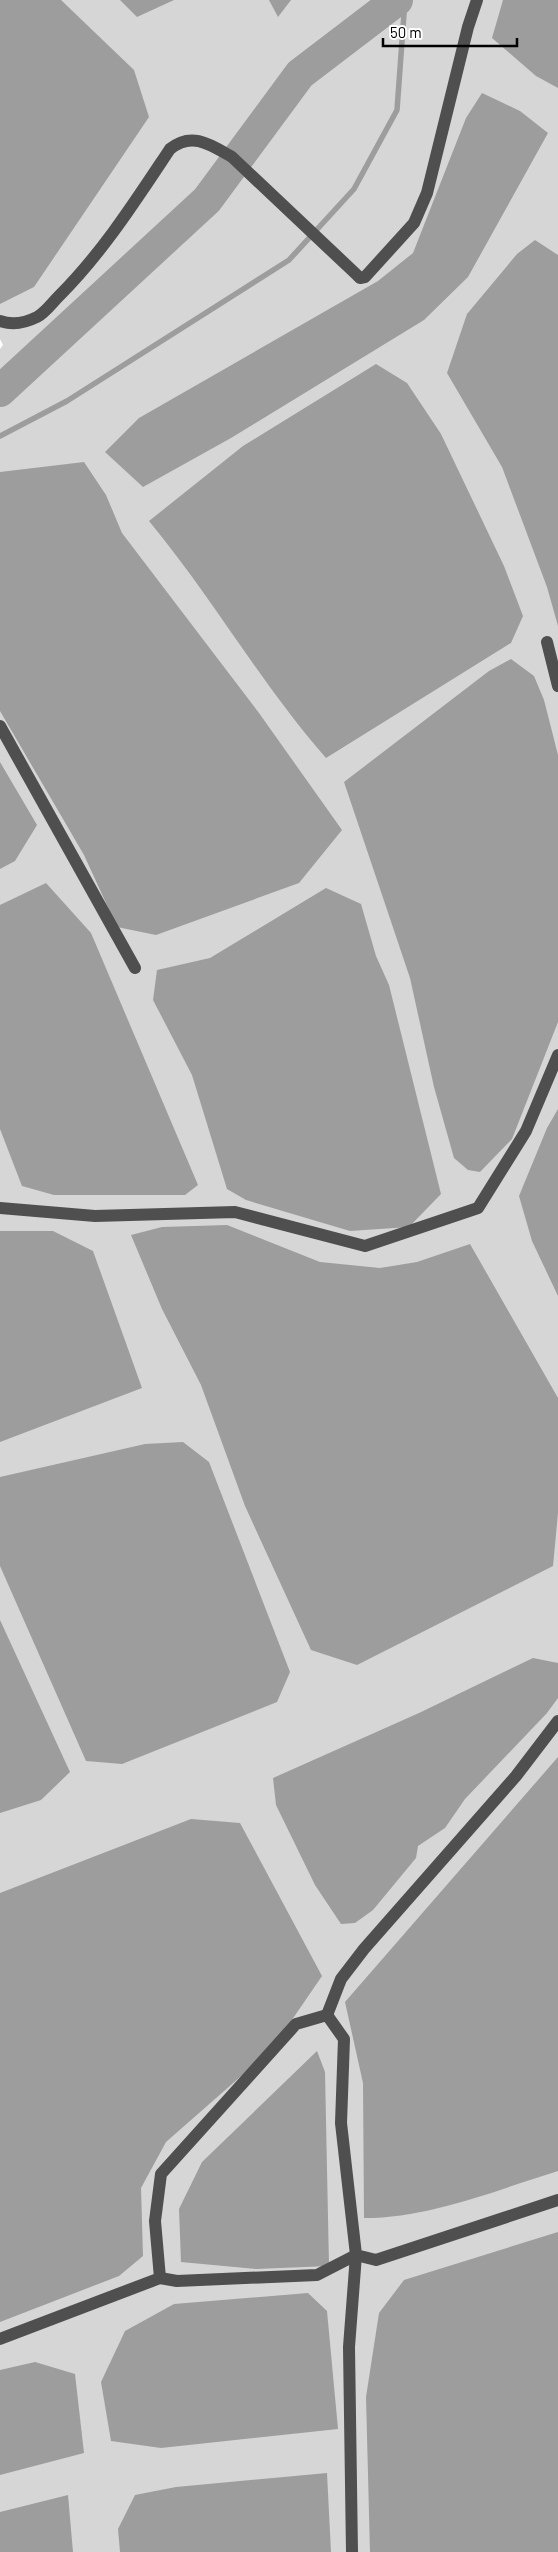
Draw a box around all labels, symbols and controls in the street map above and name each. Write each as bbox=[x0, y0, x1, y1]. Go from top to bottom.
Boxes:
scale bar bbox=[383, 15, 517, 47]
text: 50 m bbox=[390, 23, 422, 41]

